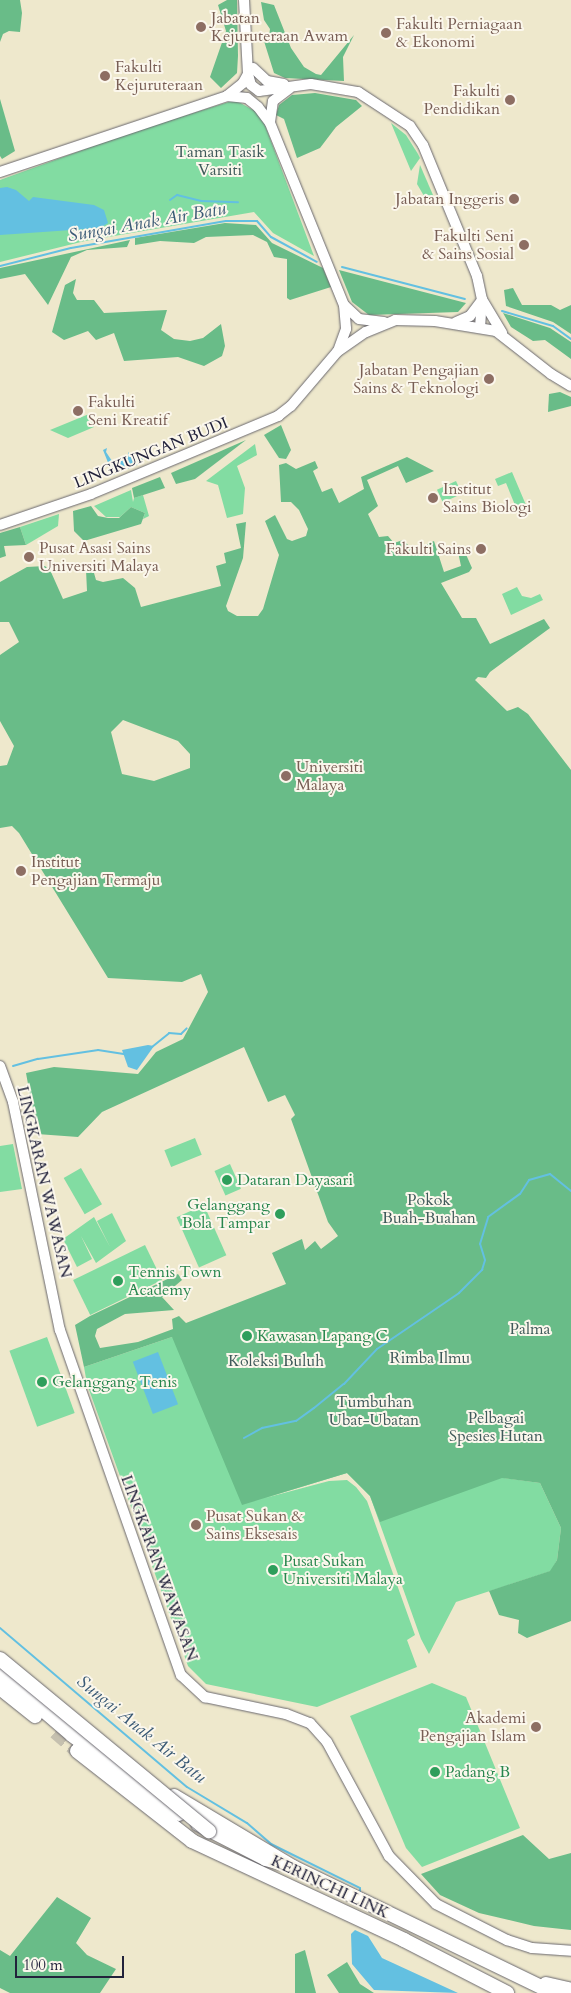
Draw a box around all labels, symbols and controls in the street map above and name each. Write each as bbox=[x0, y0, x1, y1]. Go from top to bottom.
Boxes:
place label: Jabatan Kejuruteraan Awam bbox=[211, 8, 348, 46]
place label: Fakulti Perniagaan & Ekonomi bbox=[396, 14, 522, 52]
marker: Jabatan Kejuruteraan Awam bbox=[195, 21, 207, 33]
marker: Fakulti Perniagaan & Ekonomi bbox=[380, 27, 392, 39]
place label: Fakulti Kejuruteraan bbox=[115, 57, 203, 95]
marker: Fakulti Kejuruteraan bbox=[99, 70, 111, 82]
place label: Fakulti Pendidikan bbox=[424, 81, 500, 119]
marker: Fakulti Pendidikan bbox=[504, 94, 516, 106]
park label: Taman Tasik Varsiti bbox=[175, 142, 265, 180]
place label: Jabatan Inggeris bbox=[395, 189, 504, 209]
marker: Jabatan Inggeris bbox=[508, 193, 520, 205]
water label: Sungai Anak Air Batu bbox=[66, 198, 228, 248]
place label: Fakulti Seni & Sains Sosial bbox=[422, 226, 514, 264]
marker: Fakulti Seni & Sains Sosial bbox=[518, 239, 530, 251]
place label: Jabatan Pengajian Sains & Teknologi bbox=[353, 360, 479, 398]
marker: Jabatan Pengajian Sains & Teknologi bbox=[483, 373, 495, 385]
place label: Fakulti Seni Kreatif bbox=[88, 392, 168, 430]
marker: Fakulti Seni Kreatif bbox=[72, 405, 84, 417]
street label: LINGKUNGAN BUDI bbox=[71, 413, 231, 493]
place label: Institut Sains Biologi bbox=[443, 479, 531, 517]
marker: Institut Sains Biologi bbox=[427, 492, 439, 504]
place label: Pusat Asasi Sains Universiti Malaya bbox=[39, 538, 159, 576]
place label: Fakulti Sains bbox=[386, 539, 471, 559]
marker: Fakulti Sains bbox=[475, 543, 487, 555]
marker: Pusat Asasi Sains Universiti Malaya bbox=[23, 551, 35, 563]
place label: Universiti Malaya bbox=[296, 757, 363, 795]
marker: Universiti Malaya bbox=[280, 770, 292, 782]
place label: Institut Pengajian Termaju bbox=[31, 852, 161, 890]
marker: Institut Pengajian Termaju bbox=[15, 865, 27, 877]
street label: LINGKARAN WAWASAN bbox=[13, 1084, 75, 1280]
place label: Dataran Dayasari bbox=[237, 1170, 353, 1190]
marker: Dataran Dayasari bbox=[221, 1174, 233, 1186]
park label: Pokok Buah-Buahan bbox=[382, 1190, 476, 1228]
place label: Gelanggang Bola Tampar bbox=[182, 1195, 270, 1233]
marker: Gelanggang Bola Tampar bbox=[274, 1208, 286, 1220]
place label: Tennis Town Academy bbox=[128, 1262, 222, 1300]
marker: Tennis Town Academy bbox=[112, 1275, 124, 1287]
park label: Palma bbox=[510, 1319, 550, 1339]
place label: Kawasan Lapang C bbox=[257, 1326, 388, 1346]
marker: Kawasan Lapang C bbox=[241, 1330, 253, 1342]
park label: Rimba Ilmu bbox=[390, 1348, 470, 1368]
park label: Koleksi Buluh bbox=[228, 1351, 324, 1371]
place label: Gelanggang Tenis bbox=[52, 1372, 177, 1392]
marker: Gelanggang Tenis bbox=[36, 1376, 48, 1388]
park label: Tumbuhan Ubat-Ubatan bbox=[329, 1392, 419, 1430]
park label: Pelbagai Spesies Hutan bbox=[449, 1408, 543, 1446]
street label: LINGKARAN WAWASAN bbox=[116, 1472, 202, 1664]
place label: Pusat Sukan & Sains Eksesais bbox=[206, 1506, 303, 1544]
marker: Pusat Sukan & Sains Eksesais bbox=[190, 1519, 202, 1531]
place label: Pusat Sukan Universiti Malaya bbox=[283, 1551, 403, 1589]
marker: Pusat Sukan Universiti Malaya bbox=[267, 1564, 279, 1576]
water label: Sungai Anak Air Batu bbox=[72, 1671, 210, 1789]
place label: Akademi Pengajian Islam bbox=[420, 1708, 526, 1746]
marker: Akademi Pengajian Islam bbox=[530, 1721, 542, 1733]
place label: Padang B bbox=[445, 1762, 510, 1782]
marker: Padang B bbox=[429, 1766, 441, 1778]
street label: KERINCHI LINK bbox=[268, 1851, 392, 1923]
scale bar bbox=[18, 1946, 126, 1978]
text: 100 m bbox=[23, 1955, 63, 1975]

